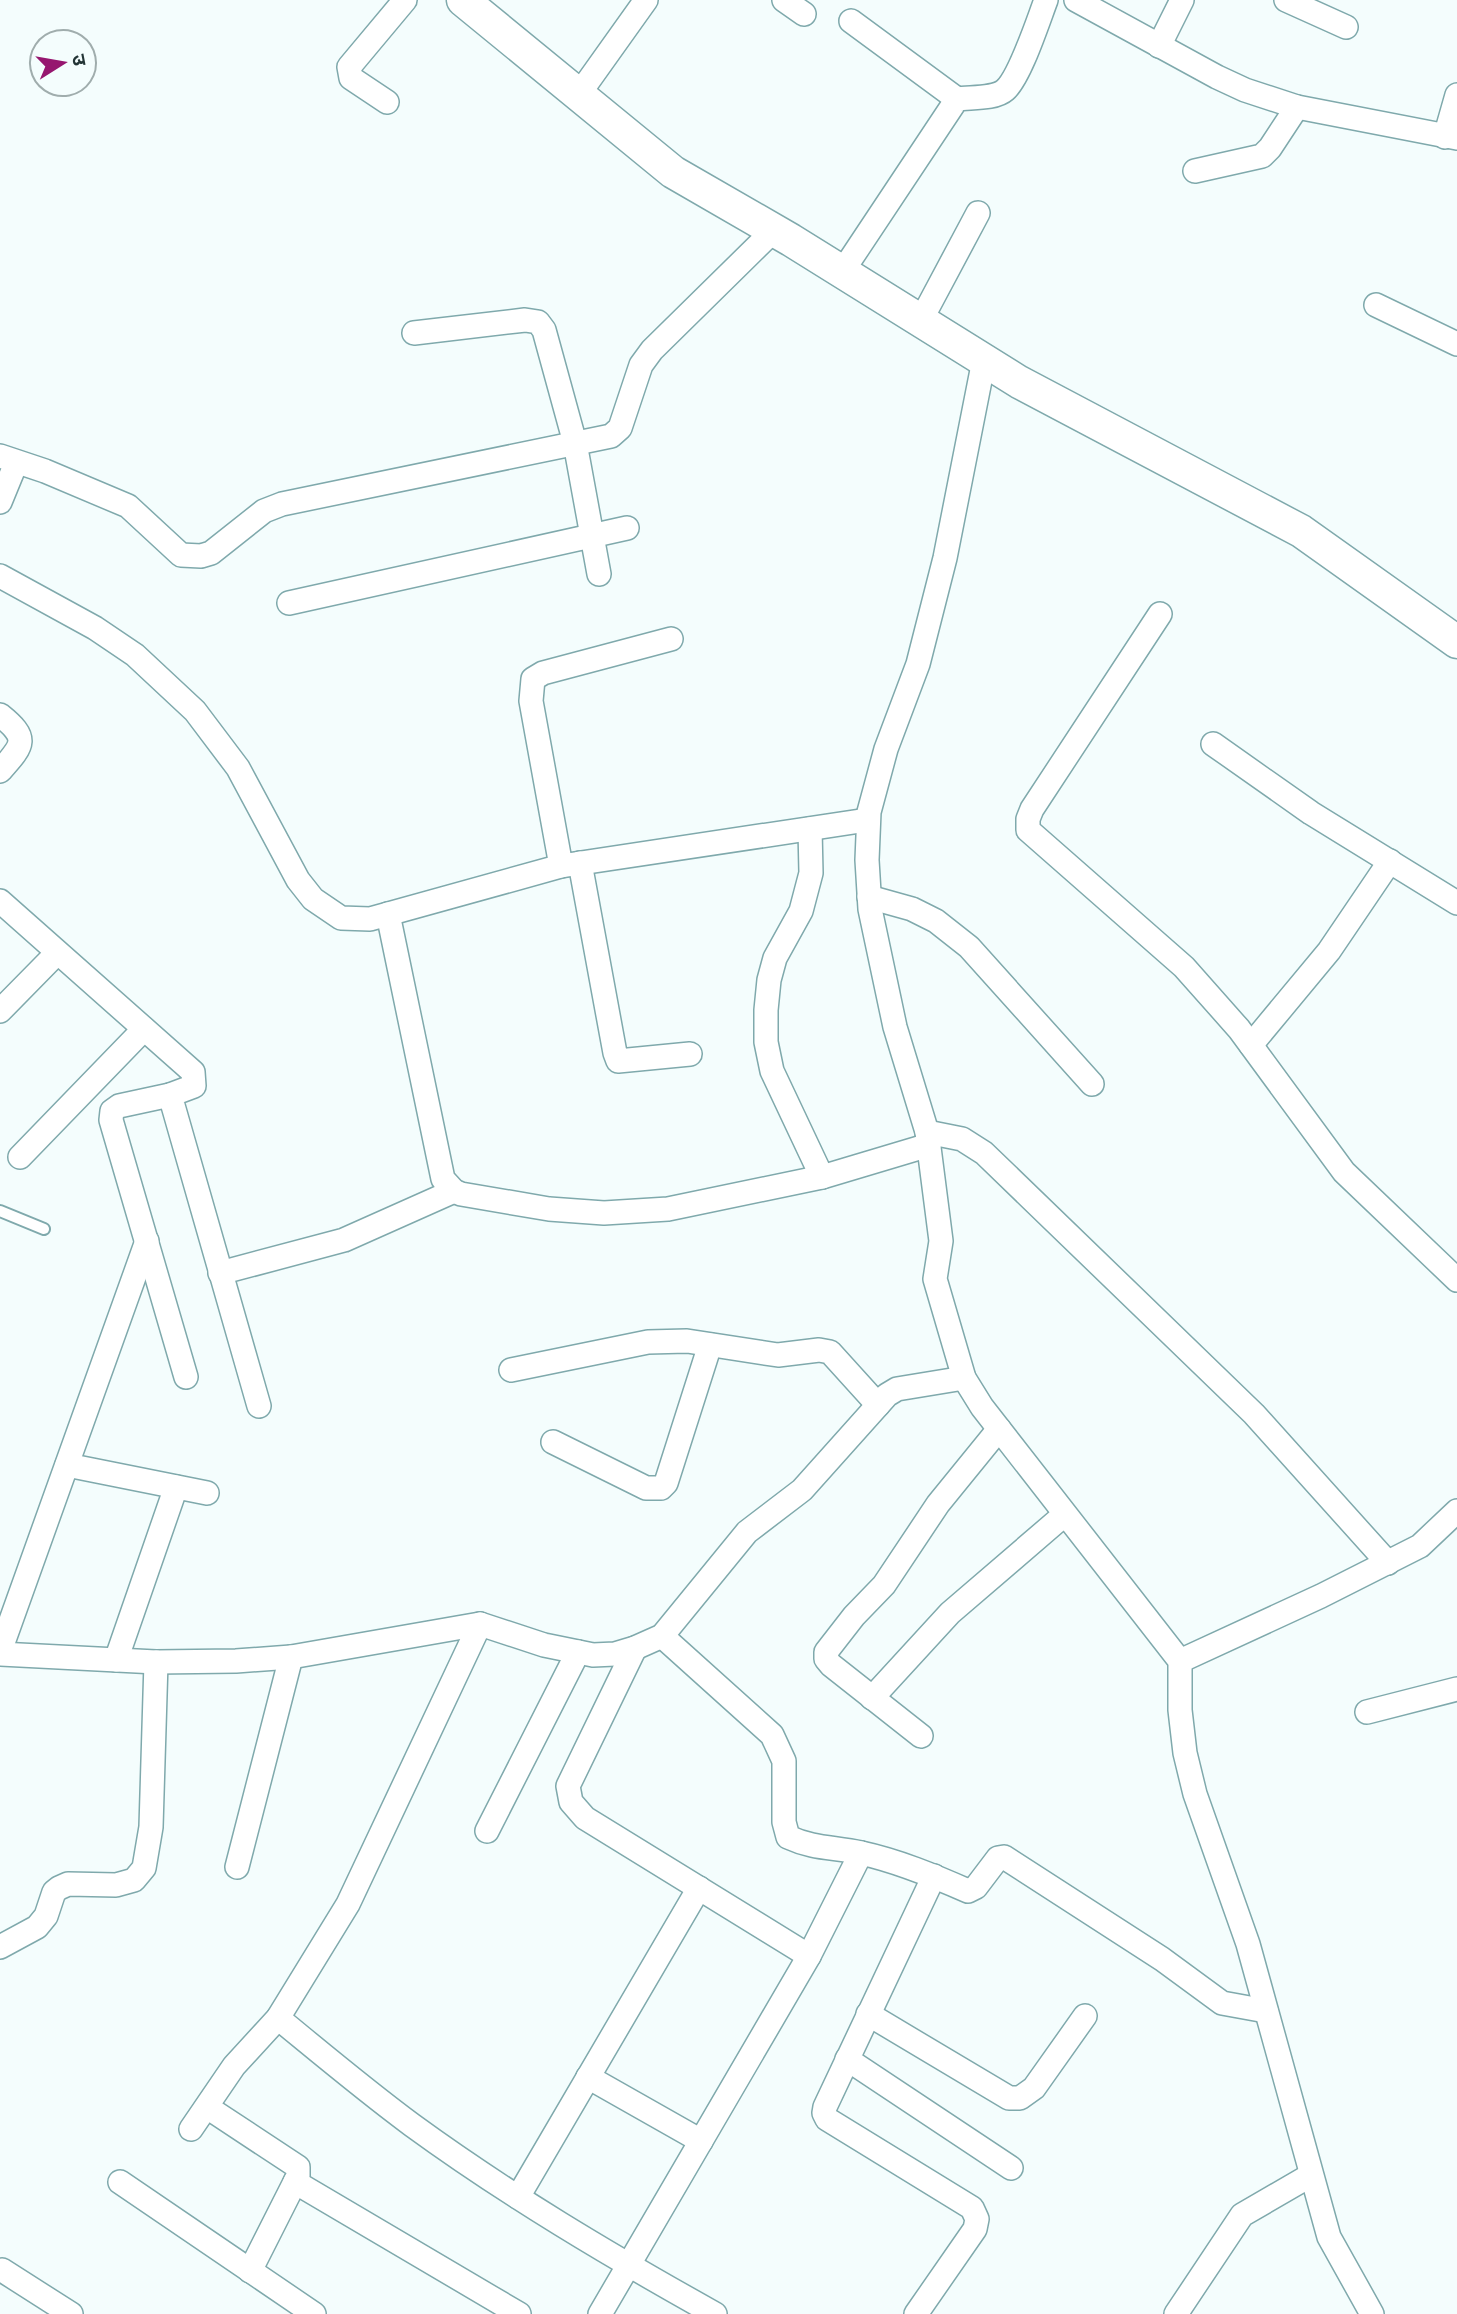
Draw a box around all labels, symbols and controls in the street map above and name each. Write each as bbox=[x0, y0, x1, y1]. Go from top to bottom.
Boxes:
north arrow bbox=[28, 28, 98, 98]
text: उ bbox=[68, 52, 92, 68]

